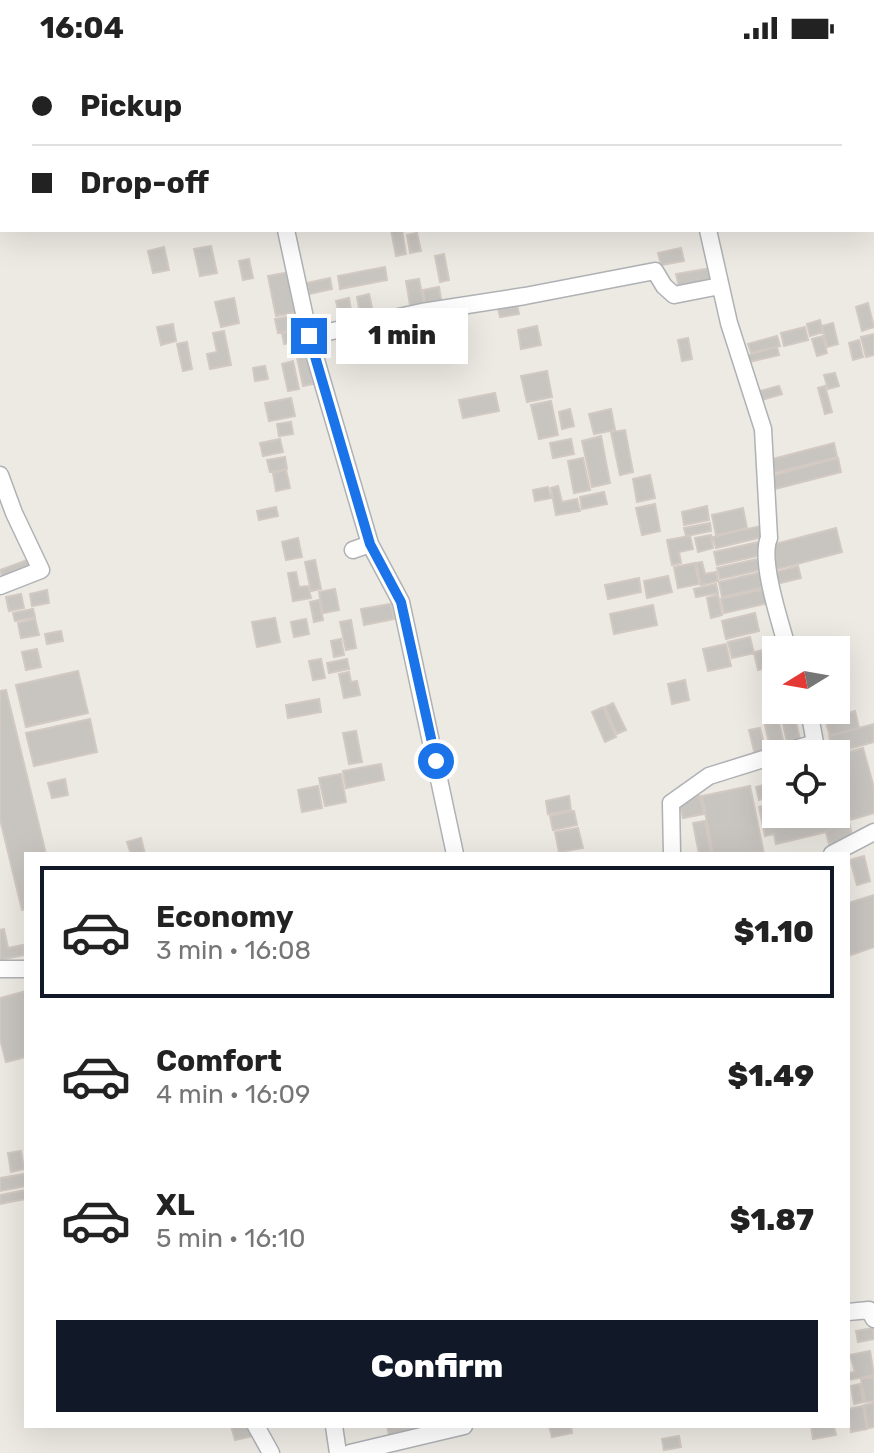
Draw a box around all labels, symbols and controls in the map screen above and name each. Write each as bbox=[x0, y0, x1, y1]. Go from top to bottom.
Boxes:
text: 16:04 bbox=[40, 10, 124, 46]
text: Pickup bbox=[80, 88, 182, 124]
text: Drop-off bbox=[80, 165, 209, 201]
callout: 1 min bbox=[337, 308, 469, 364]
route end bbox=[291, 318, 327, 354]
text: 1 min bbox=[368, 320, 436, 351]
north arrow bbox=[762, 636, 850, 724]
map controls bbox=[762, 636, 850, 828]
button: locate bbox=[762, 740, 850, 828]
route start bbox=[418, 743, 454, 779]
icon: car bbox=[60, 896, 132, 968]
text: Economy bbox=[156, 899, 294, 935]
text: $1.10 bbox=[734, 914, 814, 950]
text: 3 min · 16:08 bbox=[156, 935, 311, 966]
icon: car bbox=[60, 1040, 132, 1112]
text: Comfort bbox=[156, 1043, 282, 1079]
text: $1.49 bbox=[728, 1058, 814, 1094]
text: 4 min · 16:09 bbox=[156, 1079, 310, 1110]
icon: car bbox=[60, 1184, 132, 1256]
text: XL bbox=[156, 1187, 195, 1223]
text: $1.87 bbox=[730, 1202, 814, 1238]
text: 5 min · 16:10 bbox=[156, 1223, 305, 1254]
button: Confirm bbox=[56, 1320, 818, 1412]

